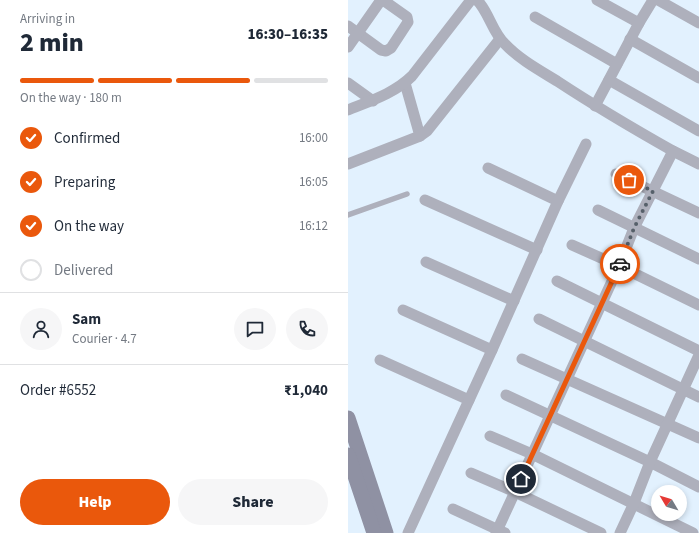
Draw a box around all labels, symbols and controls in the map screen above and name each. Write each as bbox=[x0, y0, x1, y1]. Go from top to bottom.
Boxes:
text: Arriving in bbox=[20, 10, 75, 28]
text: 2 min bbox=[20, 24, 84, 61]
text: 16:30–16:35 bbox=[247, 24, 328, 45]
text: On the way · 180 m bbox=[20, 89, 122, 107]
icon: check bbox=[20, 127, 42, 149]
text: Confirmed bbox=[54, 128, 120, 149]
text: 16:00 bbox=[299, 129, 328, 147]
pin bbox=[612, 163, 646, 197]
icon: bag bbox=[618, 169, 640, 191]
icon: check bbox=[20, 171, 42, 193]
text: Preparing bbox=[54, 172, 115, 193]
text: 16:05 bbox=[299, 173, 328, 191]
icon: check bbox=[20, 215, 42, 237]
text: On the way bbox=[54, 216, 124, 237]
text: 16:12 bbox=[299, 217, 328, 235]
courier bbox=[600, 244, 640, 284]
icon: car bbox=[609, 253, 631, 275]
text: Delivered bbox=[54, 260, 113, 281]
button: person bbox=[20, 308, 62, 350]
button: chat bbox=[234, 308, 276, 350]
button: phone bbox=[286, 308, 328, 350]
text: Sam bbox=[72, 309, 101, 330]
text: Courier · 4.7 bbox=[72, 330, 137, 348]
text: Order #6552 bbox=[20, 380, 96, 401]
text: ₹1,040 bbox=[284, 380, 328, 401]
pin bbox=[504, 462, 538, 496]
icon: home bbox=[510, 468, 532, 490]
button: Help bbox=[20, 479, 170, 525]
button: Share bbox=[178, 479, 328, 525]
north arrow bbox=[651, 485, 687, 521]
map controls bbox=[651, 485, 687, 521]

